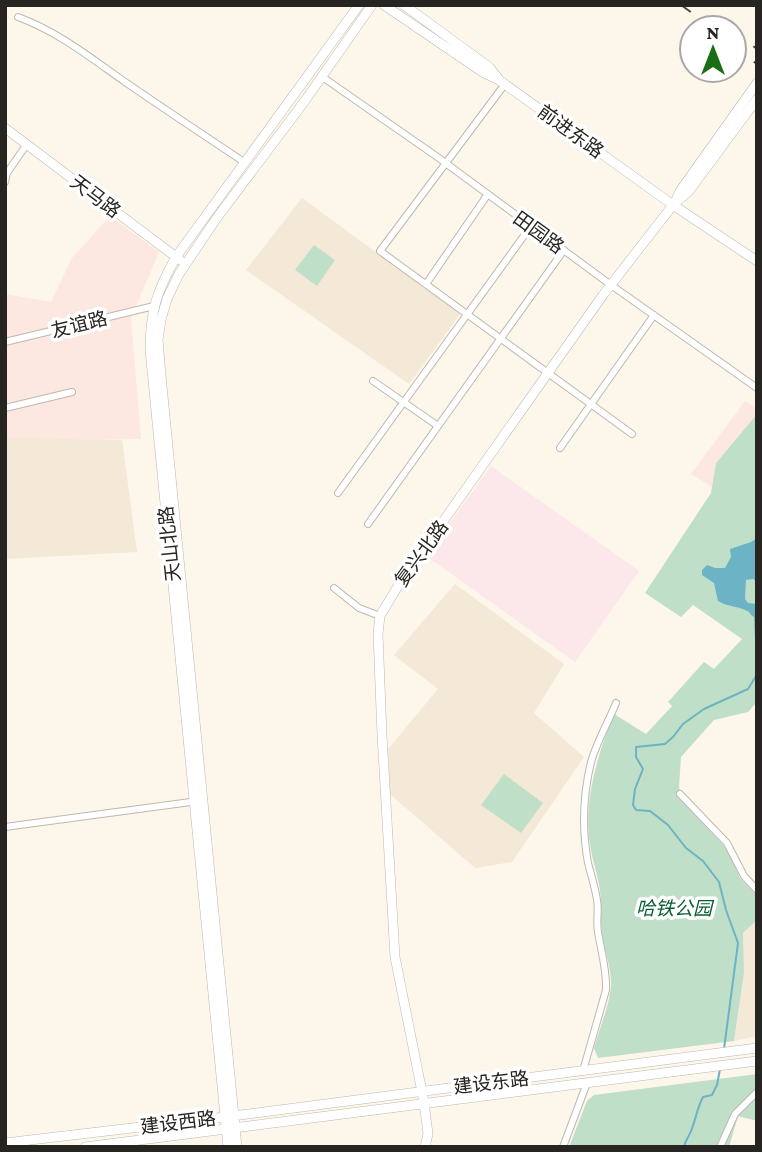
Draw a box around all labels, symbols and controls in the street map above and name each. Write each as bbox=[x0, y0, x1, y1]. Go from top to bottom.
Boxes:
north arrow bbox=[678, 14, 748, 84]
text: N bbox=[707, 22, 720, 43]
street label: 前进东路 bbox=[534, 101, 608, 162]
street label: 天马路 bbox=[67, 171, 125, 222]
street label: 田园路 bbox=[509, 207, 568, 258]
street label: 友谊路 bbox=[49, 307, 109, 342]
street label: 天山北路 bbox=[155, 505, 184, 583]
street label: 复兴北路 bbox=[391, 516, 452, 590]
park label: 哈铁公园 bbox=[636, 898, 715, 919]
street label: 建设东路 bbox=[452, 1067, 530, 1098]
street label: 建设西路 bbox=[139, 1107, 217, 1138]

